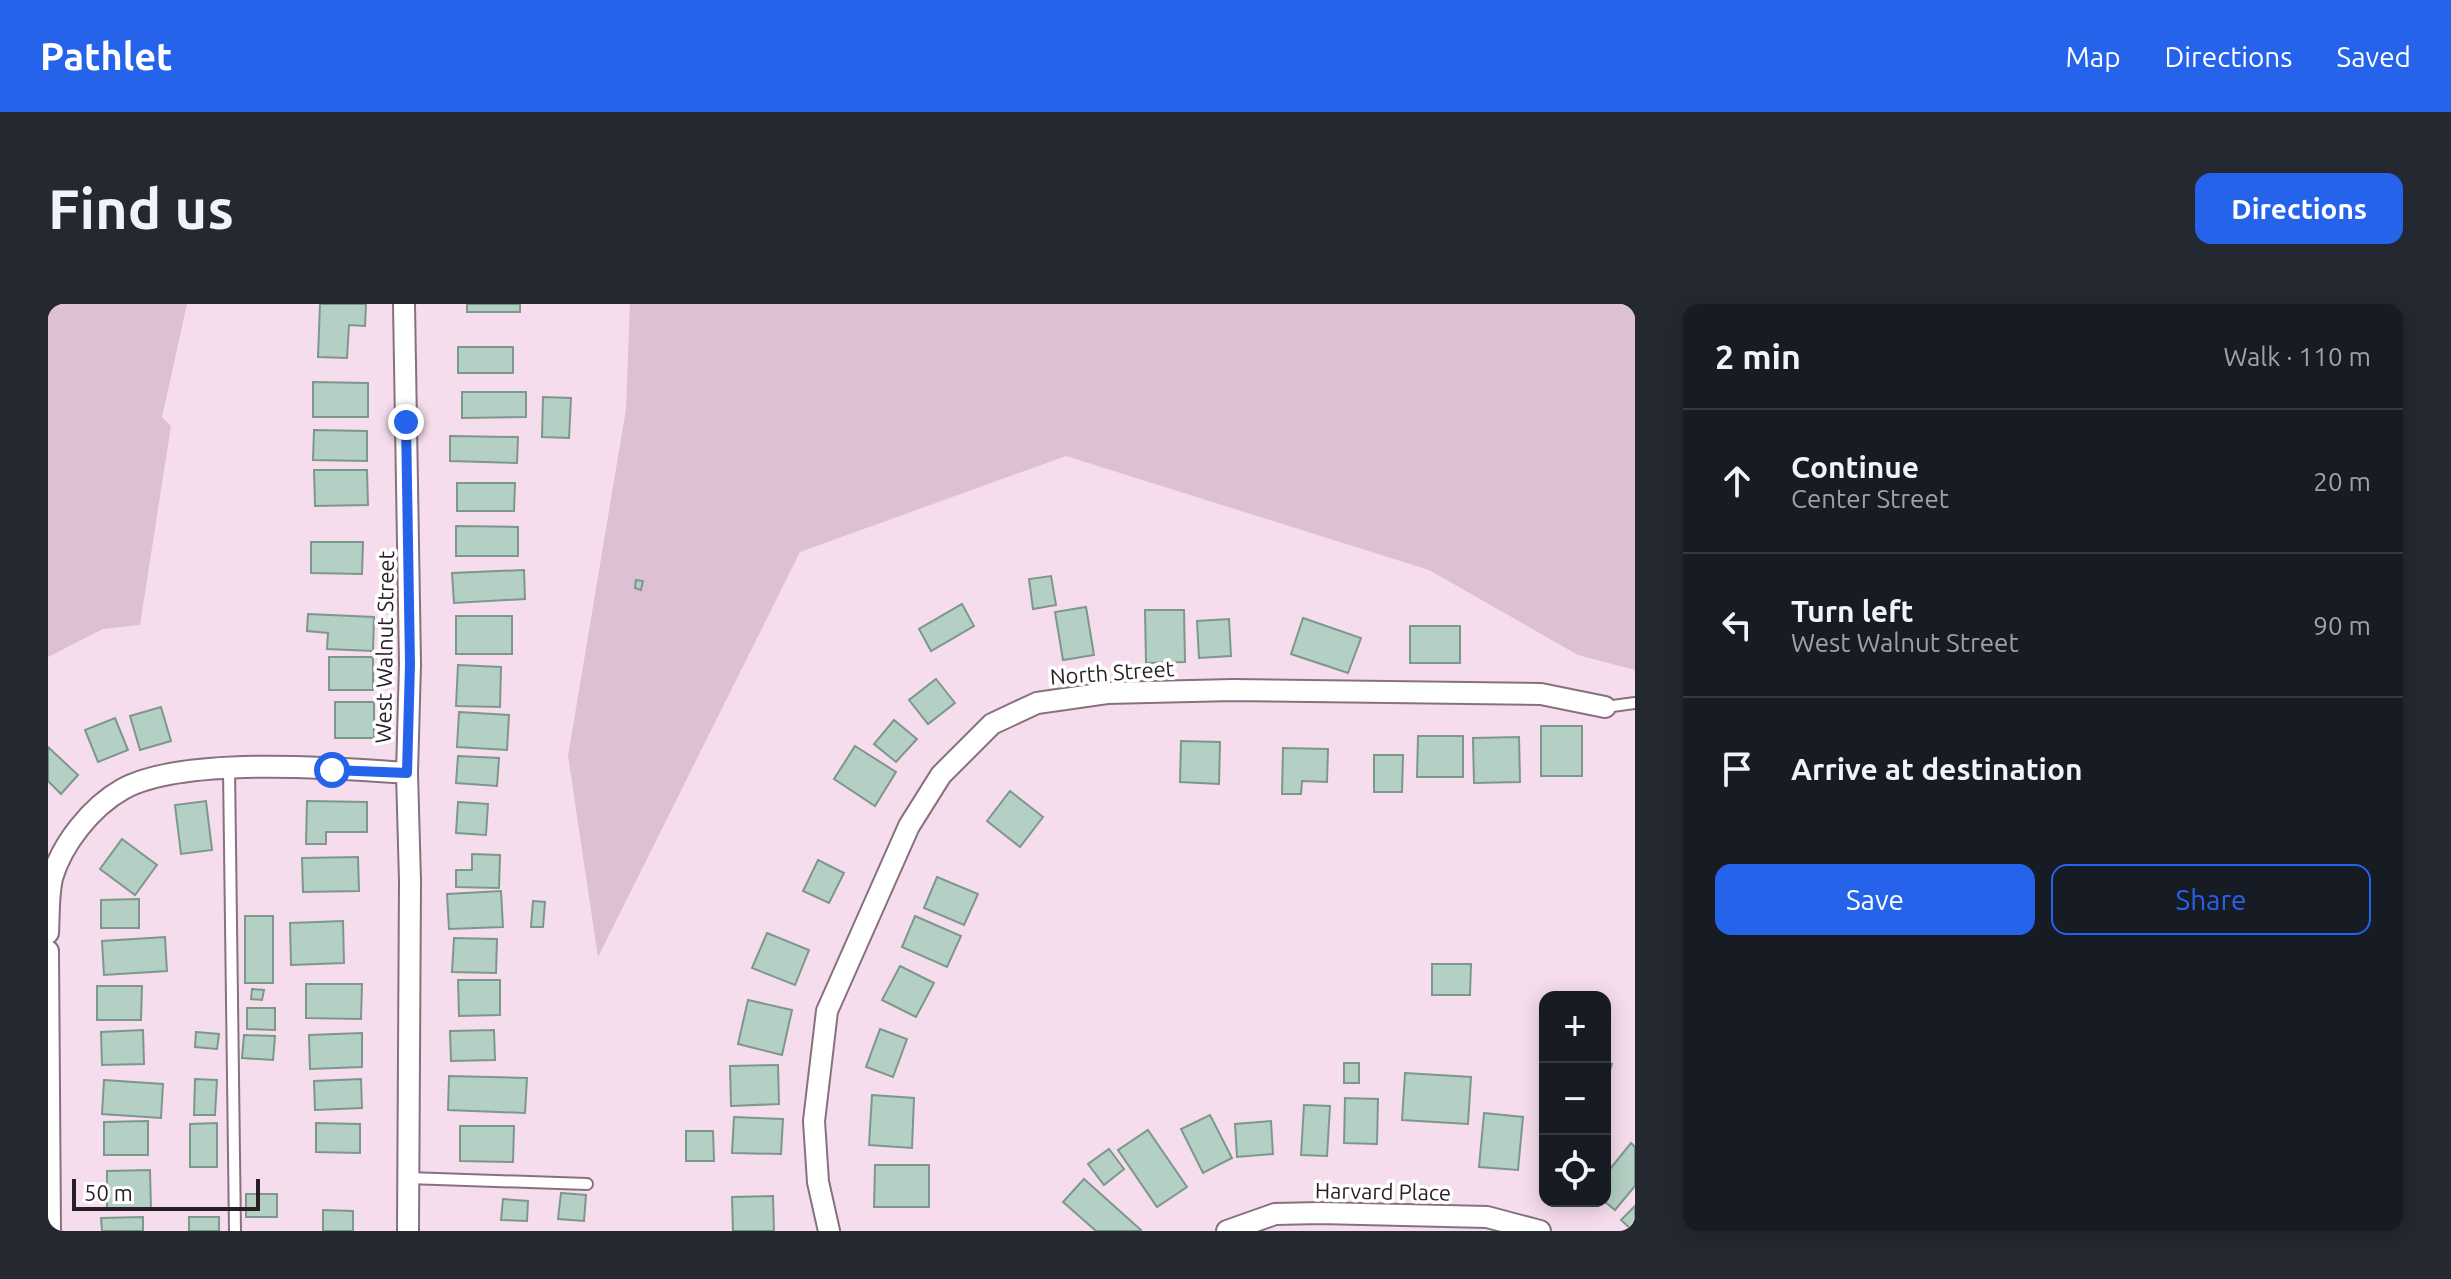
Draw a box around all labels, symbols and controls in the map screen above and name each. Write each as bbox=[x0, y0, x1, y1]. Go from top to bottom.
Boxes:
text: Pathlet bbox=[40, 35, 172, 77]
text: Map bbox=[2065, 41, 2121, 72]
text: Directions bbox=[2165, 41, 2292, 72]
text: Saved bbox=[2336, 41, 2411, 72]
button: Directions bbox=[2195, 173, 2403, 244]
text: Find us bbox=[48, 177, 234, 240]
text: 2 min bbox=[1715, 337, 1801, 375]
text: Walk · 110 m bbox=[2223, 342, 2371, 371]
route end bbox=[388, 404, 424, 440]
text: Continue bbox=[1791, 450, 1919, 484]
icon: ahead bbox=[1715, 459, 1759, 503]
text: 20 m bbox=[2313, 467, 2371, 496]
text: Center Street bbox=[1791, 484, 1949, 513]
street label: West Walnut Street bbox=[370, 550, 398, 744]
text: Turn left bbox=[1791, 594, 1913, 628]
icon: left bbox=[1715, 603, 1759, 647]
text: 90 m bbox=[2313, 611, 2371, 640]
text: West Walnut Street bbox=[1791, 628, 2019, 657]
street label: North Street bbox=[1049, 655, 1175, 689]
icon: arrive bbox=[1715, 747, 1759, 791]
route start bbox=[314, 752, 350, 788]
text: Arrive at destination bbox=[1791, 752, 2083, 786]
button: Save bbox=[1715, 864, 2035, 935]
button: Share bbox=[2051, 864, 2371, 935]
map controls bbox=[1539, 991, 1611, 1207]
button: + bbox=[1539, 991, 1611, 1063]
button: − bbox=[1539, 1063, 1611, 1135]
button: locate bbox=[1539, 1135, 1611, 1207]
scale bar bbox=[72, 1175, 260, 1211]
street label: Harvard Place bbox=[1315, 1177, 1451, 1205]
text: 50 m bbox=[84, 1180, 133, 1205]

